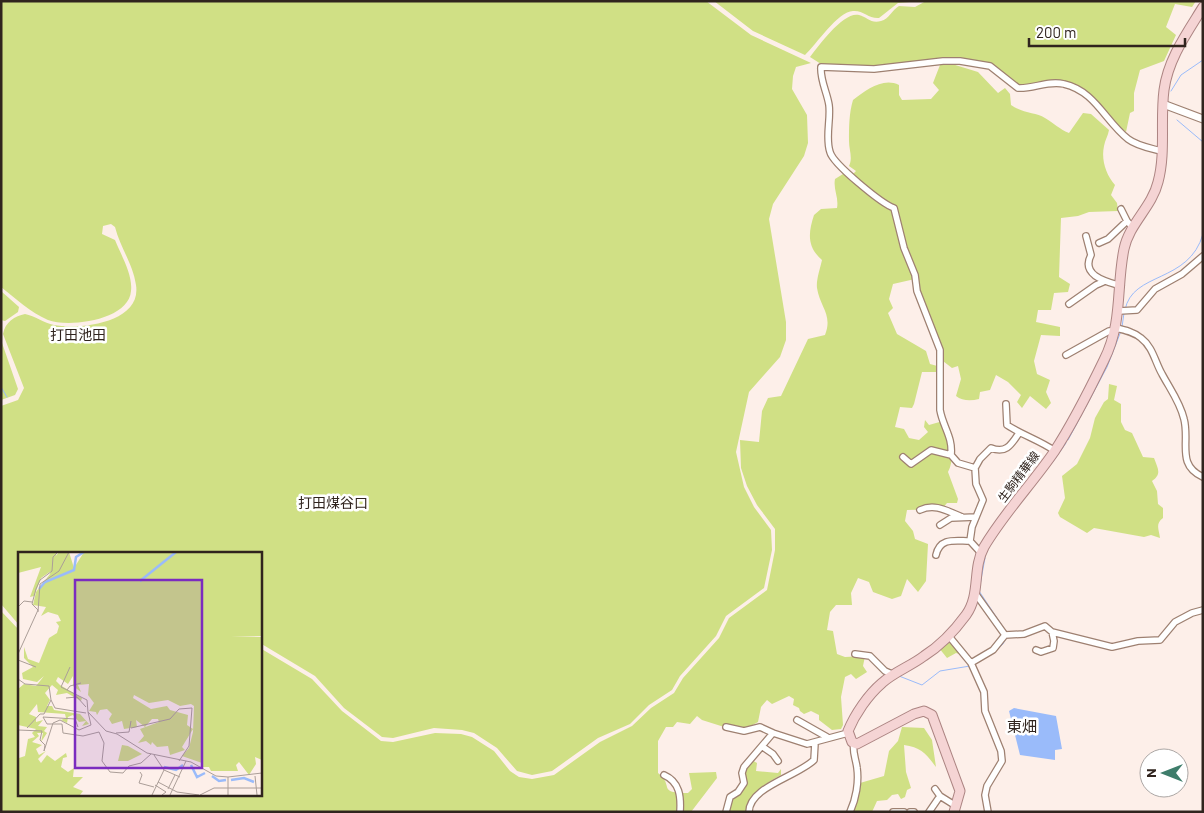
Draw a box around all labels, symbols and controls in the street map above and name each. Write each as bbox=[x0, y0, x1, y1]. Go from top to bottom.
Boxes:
scale bar bbox=[1029, 15, 1185, 47]
text: 200 m bbox=[1036, 23, 1076, 41]
district label: 打田池田 bbox=[50, 326, 106, 343]
street label: 生駒精華線 bbox=[995, 448, 1042, 505]
district label: 打田煤谷口 bbox=[298, 494, 368, 511]
inset map bbox=[18, 552, 261, 796]
district label: 東畑 bbox=[1007, 717, 1037, 735]
north arrow bbox=[1139, 748, 1189, 798]
text: N bbox=[1142, 768, 1159, 778]

